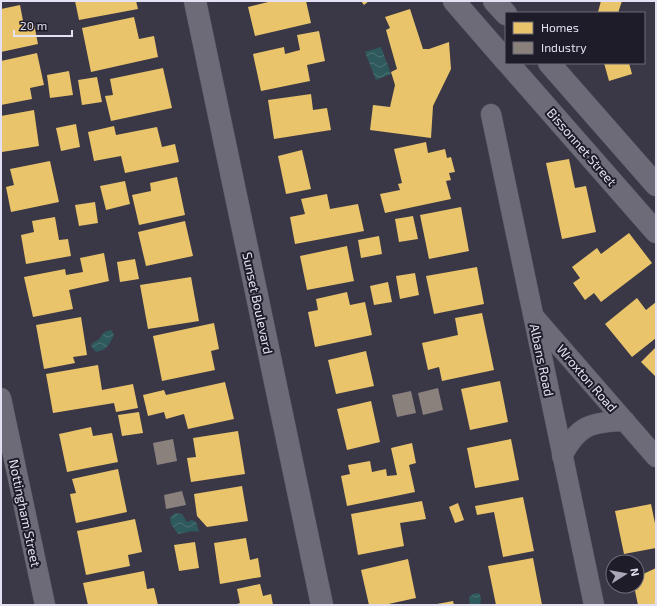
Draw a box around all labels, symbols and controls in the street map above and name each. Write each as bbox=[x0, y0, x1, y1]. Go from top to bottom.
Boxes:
scale bar bbox=[14, 12, 72, 38]
legend bbox=[505, 12, 645, 64]
text: 20 m bbox=[20, 18, 47, 32]
text: Homes bbox=[541, 20, 579, 34]
text: Industry bbox=[541, 40, 587, 54]
street label: Bissonnet Street bbox=[544, 105, 620, 189]
street label: Sunset Boulevard bbox=[239, 251, 277, 355]
street label: Albans Road bbox=[527, 322, 557, 398]
street label: Wroxton Road bbox=[553, 341, 621, 415]
street label: Nottingham Street bbox=[6, 458, 44, 568]
north arrow bbox=[605, 554, 645, 594]
text: N bbox=[628, 567, 642, 577]

